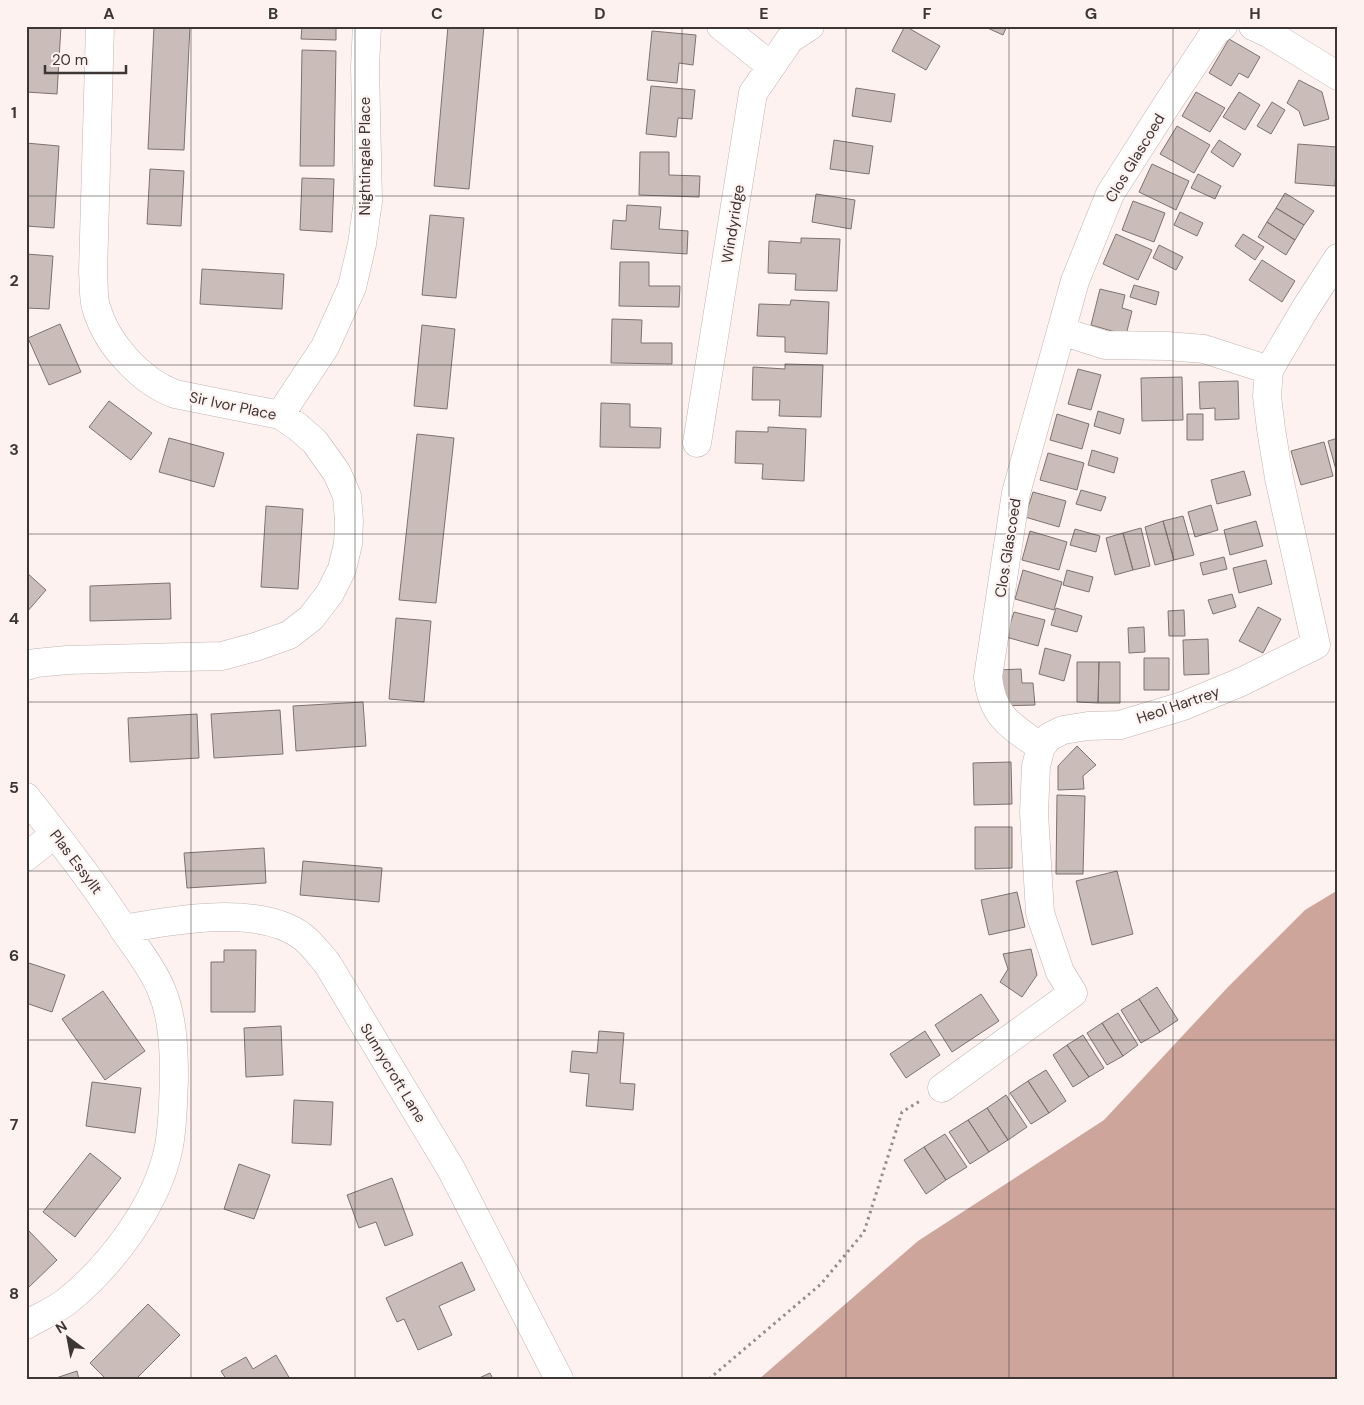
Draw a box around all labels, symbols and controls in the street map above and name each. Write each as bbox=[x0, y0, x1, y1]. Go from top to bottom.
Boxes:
text: A bbox=[103, 3, 115, 24]
text: B bbox=[268, 3, 278, 24]
text: C bbox=[431, 3, 443, 24]
text: D bbox=[594, 3, 606, 24]
text: E bbox=[759, 3, 769, 24]
text: F bbox=[923, 3, 932, 24]
text: G bbox=[1085, 3, 1097, 24]
text: H bbox=[1249, 3, 1261, 24]
scale bar bbox=[45, 42, 126, 74]
text: 20 m bbox=[52, 50, 88, 70]
street label: Nightingale Place bbox=[355, 97, 375, 215]
text: 1 bbox=[11, 102, 17, 123]
street label: Clos Glascoed bbox=[1101, 110, 1169, 206]
street label: Windyridge bbox=[717, 183, 749, 265]
text: 2 bbox=[9, 270, 19, 291]
street label: Sir Ivor Place bbox=[188, 387, 278, 425]
text: 3 bbox=[9, 439, 19, 460]
street label: Clos Glascoed bbox=[990, 497, 1026, 599]
text: 4 bbox=[9, 608, 19, 629]
street label: Heol Hartrey bbox=[1134, 681, 1223, 729]
text: 5 bbox=[9, 777, 19, 798]
street label: Plas Essyllt bbox=[45, 826, 107, 898]
text: 6 bbox=[9, 945, 19, 966]
street label: Sunnycroft Lane bbox=[355, 1019, 431, 1127]
text: 7 bbox=[10, 1114, 19, 1135]
text: 8 bbox=[9, 1283, 19, 1304]
north arrow bbox=[42, 1312, 92, 1362]
text: N bbox=[52, 1317, 70, 1337]

